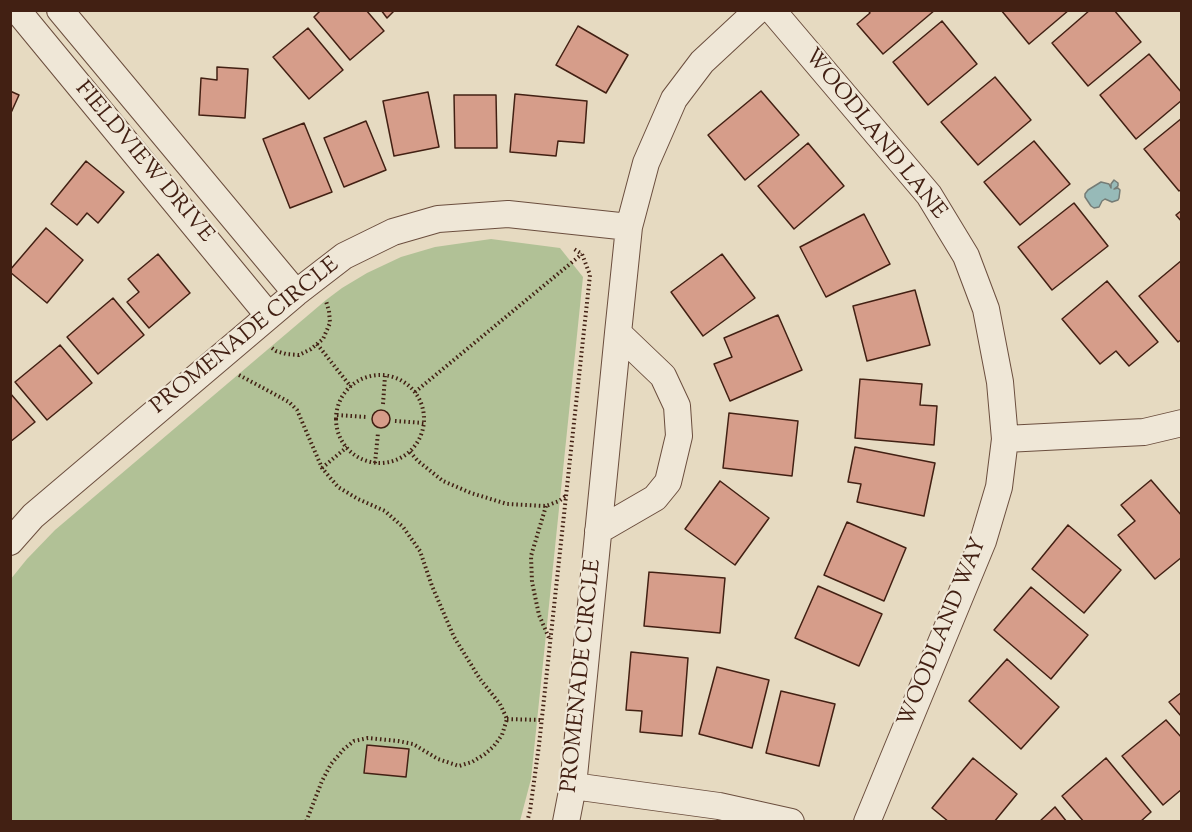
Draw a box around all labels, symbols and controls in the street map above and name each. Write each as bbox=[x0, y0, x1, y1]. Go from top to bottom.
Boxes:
street label: WOODLAND LANE bbox=[797, 44, 951, 226]
street label: FIELDVIEW DRIVE bbox=[68, 77, 218, 249]
street label: PROMENADE CIRCLE bbox=[147, 253, 345, 421]
street label: WOODLAND WAY bbox=[894, 535, 994, 731]
street label: PROMENADE CIRCLE bbox=[558, 558, 608, 794]

